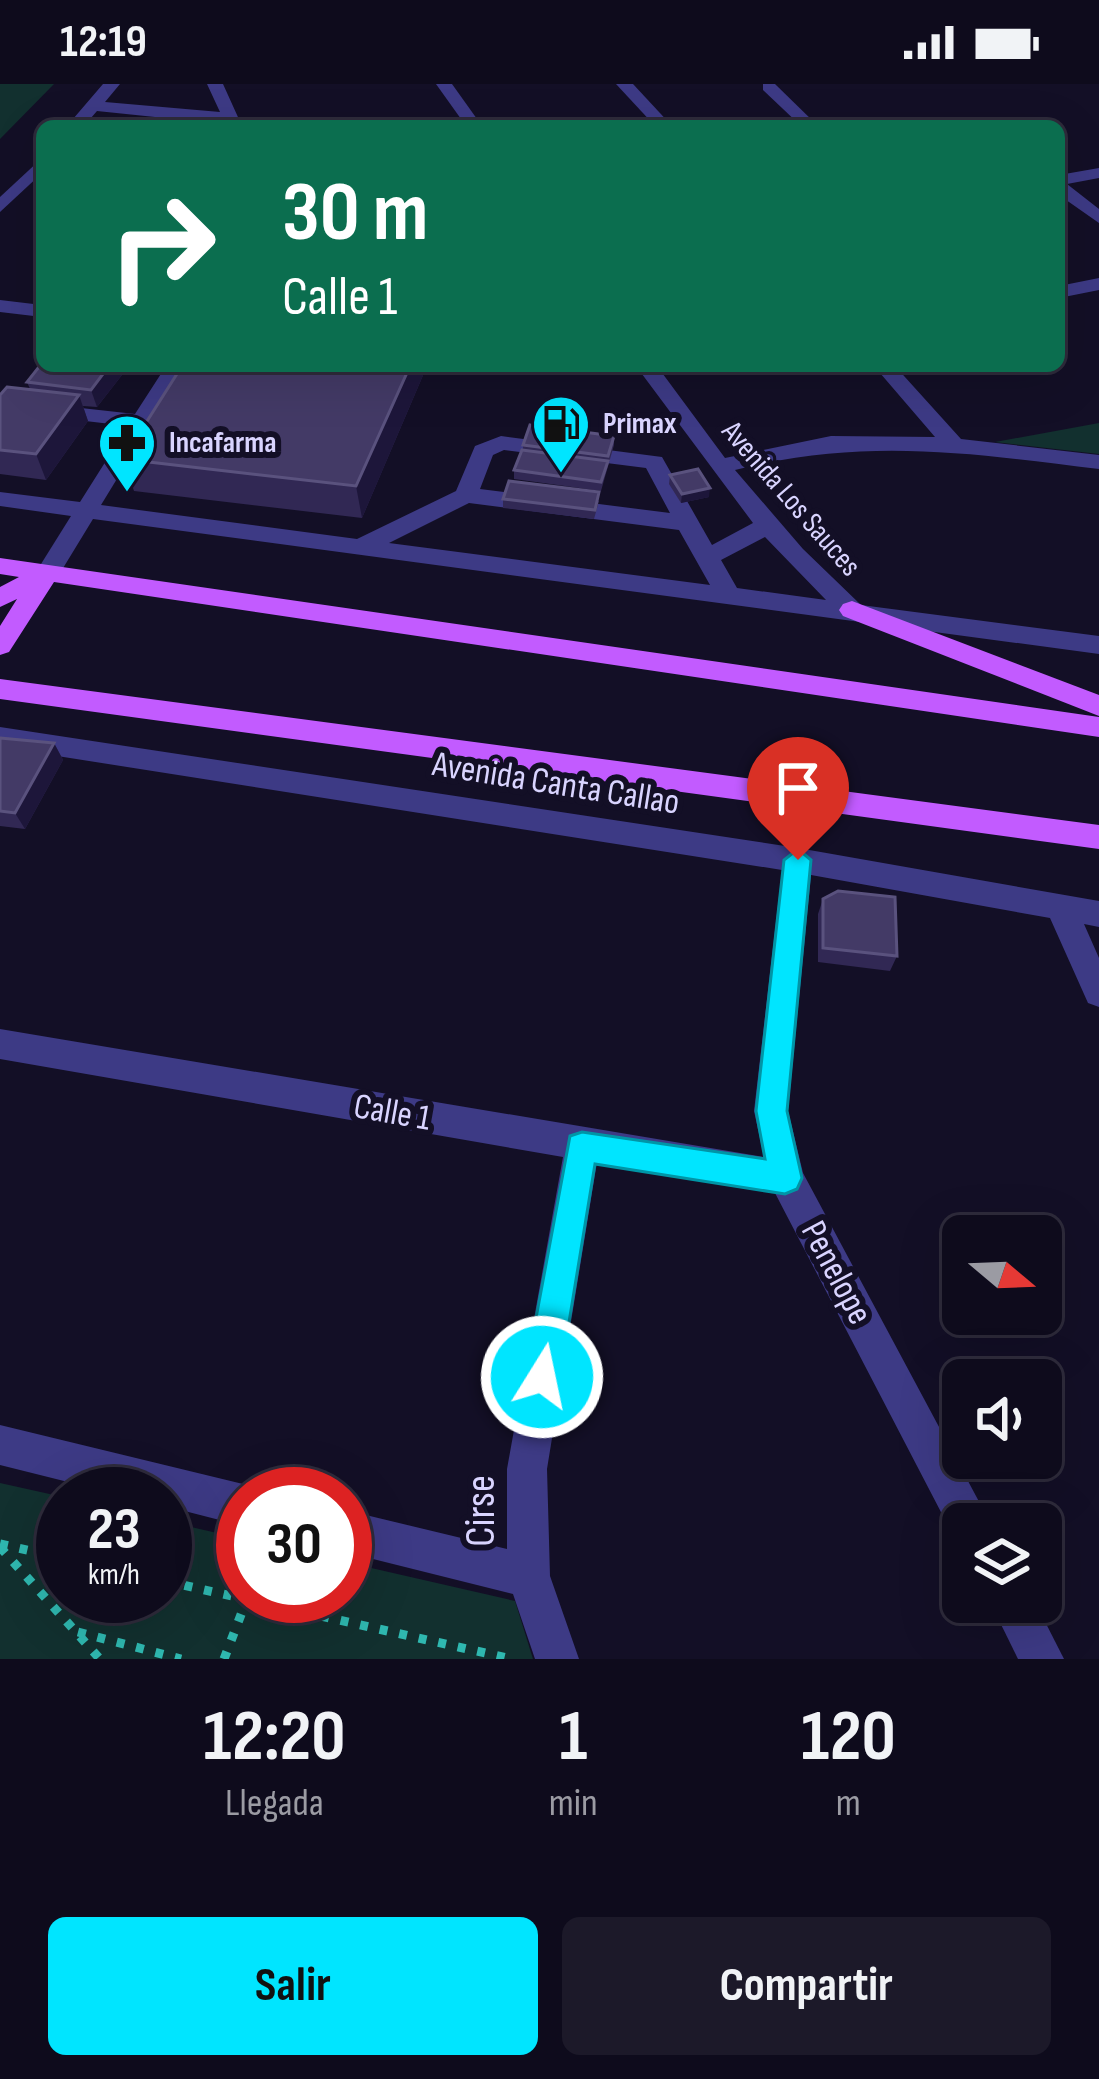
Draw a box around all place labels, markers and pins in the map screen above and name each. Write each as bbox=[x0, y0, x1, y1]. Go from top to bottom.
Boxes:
fuel station icon: Primax bbox=[530, 393, 592, 475]
place label: Primax bbox=[603, 406, 677, 442]
pharmacy icon: Incafarma bbox=[96, 412, 158, 494]
place label: Incafarma bbox=[169, 425, 276, 461]
pin bbox=[747, 737, 849, 860]

